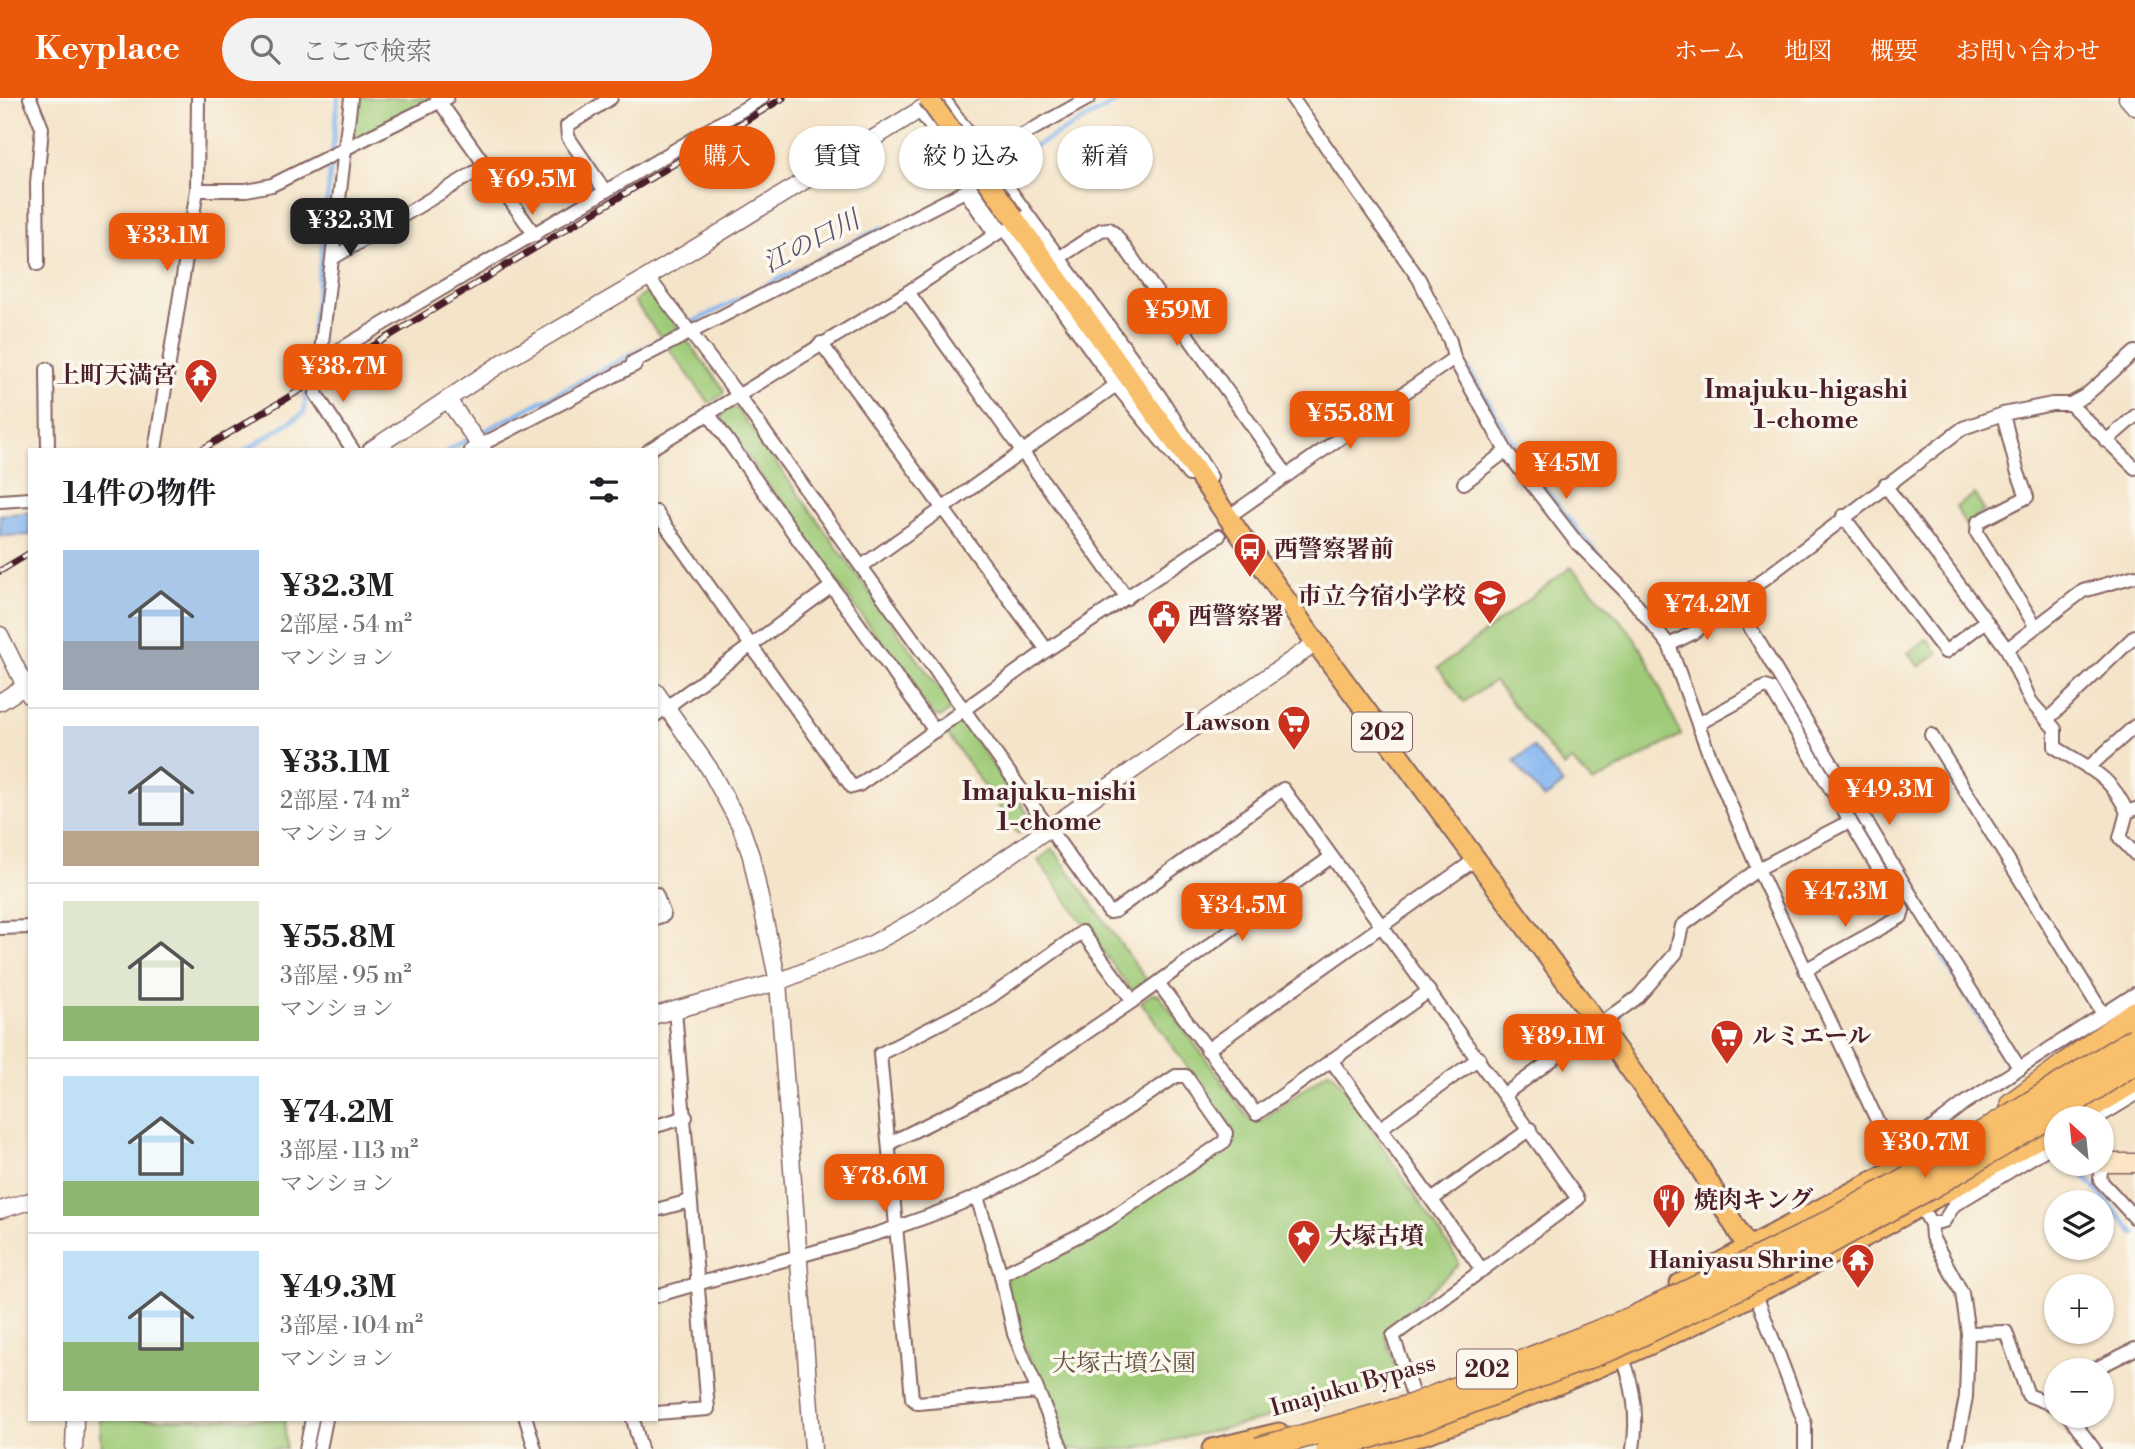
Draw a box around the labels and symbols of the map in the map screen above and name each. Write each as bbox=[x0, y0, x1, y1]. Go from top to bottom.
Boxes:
pin: ¥69.5M bbox=[475, 158, 589, 217]
pin: ¥32.3M bbox=[293, 198, 407, 258]
water label: 江の口川 bbox=[758, 203, 868, 280]
pin: ¥33.1M bbox=[110, 214, 224, 273]
pin: ¥59M bbox=[1136, 288, 1218, 348]
pin: ¥38.7M bbox=[286, 344, 400, 404]
temple icon: 上町天満宮 bbox=[182, 356, 220, 405]
place label: 上町天満宮 bbox=[56, 361, 176, 391]
district label: Imajuku-higashi 1-chome bbox=[1704, 374, 1908, 436]
pin: ¥55.8M bbox=[1293, 392, 1407, 451]
pin: ¥45M bbox=[1525, 442, 1607, 501]
bus stop icon: 西警察署前 bbox=[1231, 530, 1269, 579]
place label: 西警察署前 bbox=[1274, 535, 1394, 565]
school or university icon: 市立今宿小学校 bbox=[1471, 577, 1509, 626]
place label: 市立今宿小学校 bbox=[1298, 582, 1466, 612]
pin: ¥74.2M bbox=[1650, 582, 1764, 642]
public building icon: 西警察署 bbox=[1145, 597, 1183, 646]
place label: 西警察署 bbox=[1188, 602, 1284, 632]
supermarket icon: Lawson bbox=[1275, 703, 1313, 752]
place label: Lawson bbox=[1184, 708, 1270, 738]
road number: 202 bbox=[1352, 712, 1412, 752]
pin: ¥49.3M bbox=[1832, 768, 1946, 827]
district label: Imajuku-nishi 1-chome bbox=[962, 776, 1136, 838]
pin: ¥47.3M bbox=[1788, 870, 1902, 929]
pin: ¥34.5M bbox=[1185, 884, 1299, 943]
pin: ¥89.1M bbox=[1505, 1014, 1619, 1074]
supermarket icon: ルミエール bbox=[1708, 1017, 1746, 1066]
place label: ルミエール bbox=[1752, 1022, 1872, 1052]
north arrow bbox=[2044, 1106, 2114, 1176]
pin: ¥30.7M bbox=[1868, 1121, 1982, 1180]
pin: ¥78.6M bbox=[827, 1154, 941, 1214]
restaurant icon: 焼肉キング bbox=[1650, 1181, 1688, 1230]
place label: 焼肉キング bbox=[1694, 1186, 1813, 1216]
place icon: 大塚古墳 bbox=[1285, 1217, 1323, 1266]
place label: 大塚古墳 bbox=[1328, 1222, 1424, 1252]
temple icon: Haniyasu Shrine bbox=[1839, 1241, 1877, 1290]
place label: Haniyasu Shrine bbox=[1649, 1246, 1834, 1276]
street label: Imajuku Bypass bbox=[1267, 1348, 1439, 1424]
park label: 大塚古墳公園 bbox=[1052, 1349, 1196, 1379]
road number: 202 bbox=[1457, 1350, 1517, 1388]

